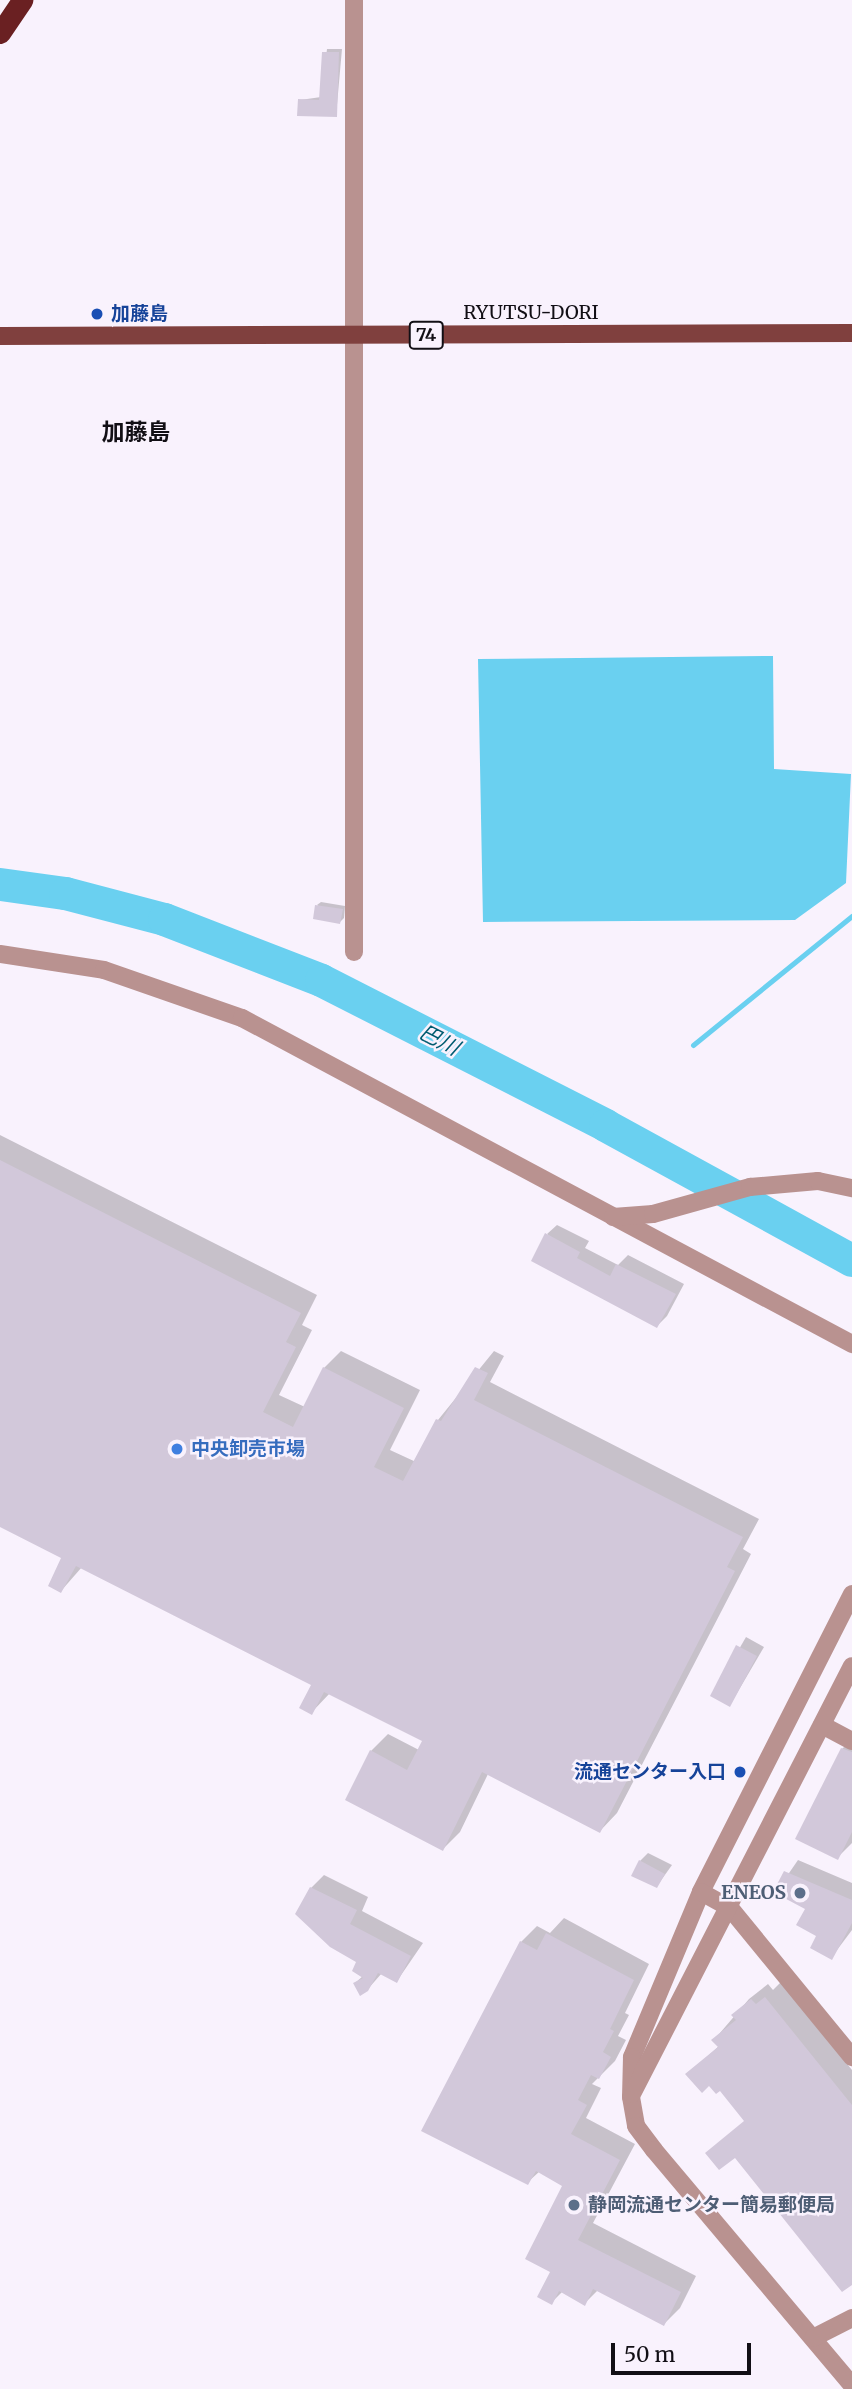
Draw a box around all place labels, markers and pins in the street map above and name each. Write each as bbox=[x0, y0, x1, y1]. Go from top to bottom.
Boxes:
place label: 加藤島 bbox=[111, 303, 168, 325]
marker: 加藤島 bbox=[89, 306, 105, 322]
place label: 中央卸売市場 bbox=[191, 1438, 305, 1460]
marker: 中央卸売市場 bbox=[169, 1441, 185, 1457]
place label: 流通センター入口 bbox=[574, 1761, 726, 1783]
marker: 流通センター入口 bbox=[732, 1764, 748, 1780]
place label: ENEOS bbox=[721, 1882, 786, 1904]
marker: ENEOS bbox=[792, 1885, 808, 1901]
place label: 静岡流通センター簡易郵便局 bbox=[588, 2194, 835, 2216]
marker: 静岡流通センター簡易郵便局 bbox=[566, 2197, 582, 2213]

